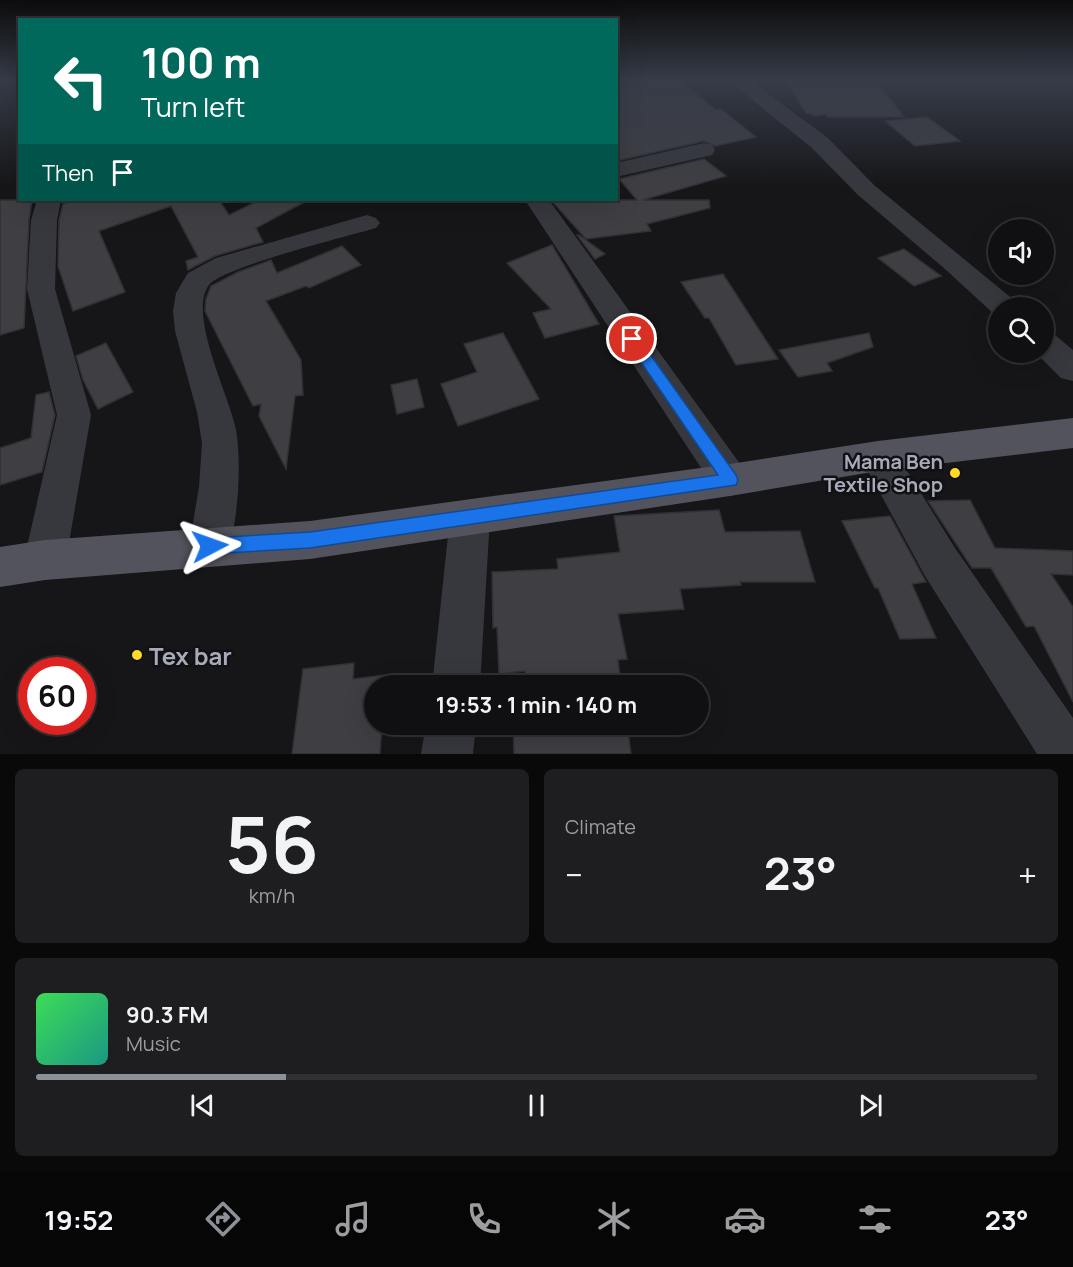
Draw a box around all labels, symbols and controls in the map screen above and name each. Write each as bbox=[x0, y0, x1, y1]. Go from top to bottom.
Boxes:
text: 100 m bbox=[141, 33, 261, 91]
icon: left bbox=[42, 42, 120, 120]
text: Turn left bbox=[141, 88, 245, 125]
icon: arrive bbox=[106, 156, 139, 189]
text: Then bbox=[42, 158, 94, 188]
map controls bbox=[988, 219, 1054, 363]
button: sound bbox=[988, 219, 1054, 285]
button: search bbox=[988, 297, 1054, 363]
pin bbox=[606, 313, 657, 364]
icon: arrive bbox=[615, 322, 648, 355]
place label: Mama Ben Textile Shop bbox=[823, 448, 943, 498]
marker: Mama Ben Textile Shop bbox=[948, 466, 962, 480]
position arrow bbox=[178, 514, 242, 578]
place label: Tex bar bbox=[149, 639, 232, 672]
marker: Tex bar bbox=[130, 648, 144, 662]
speed limit sign: 60 bbox=[18, 657, 96, 735]
text: 19:53 · 1 min · 140 m bbox=[436, 690, 637, 720]
text: 56 bbox=[225, 790, 319, 896]
text: Climate bbox=[565, 813, 636, 840]
text: 23° bbox=[764, 842, 837, 904]
text: − bbox=[565, 852, 583, 897]
text: + bbox=[1018, 852, 1037, 897]
text: km/h bbox=[249, 882, 295, 909]
text: 90.3 FM bbox=[126, 1000, 208, 1030]
text: Music bbox=[126, 1030, 181, 1057]
icon: previous bbox=[186, 1089, 219, 1122]
icon: pause bbox=[520, 1089, 553, 1122]
icon: next bbox=[854, 1089, 887, 1122]
icon: directions bbox=[202, 1198, 244, 1240]
icon: music bbox=[332, 1198, 374, 1240]
icon: phone bbox=[463, 1198, 505, 1240]
icon: climate bbox=[593, 1198, 635, 1240]
icon: car bbox=[724, 1198, 766, 1240]
icon: filters bbox=[854, 1198, 896, 1240]
text: 19:52 bbox=[44, 1201, 113, 1238]
text: 23° bbox=[985, 1201, 1029, 1238]

